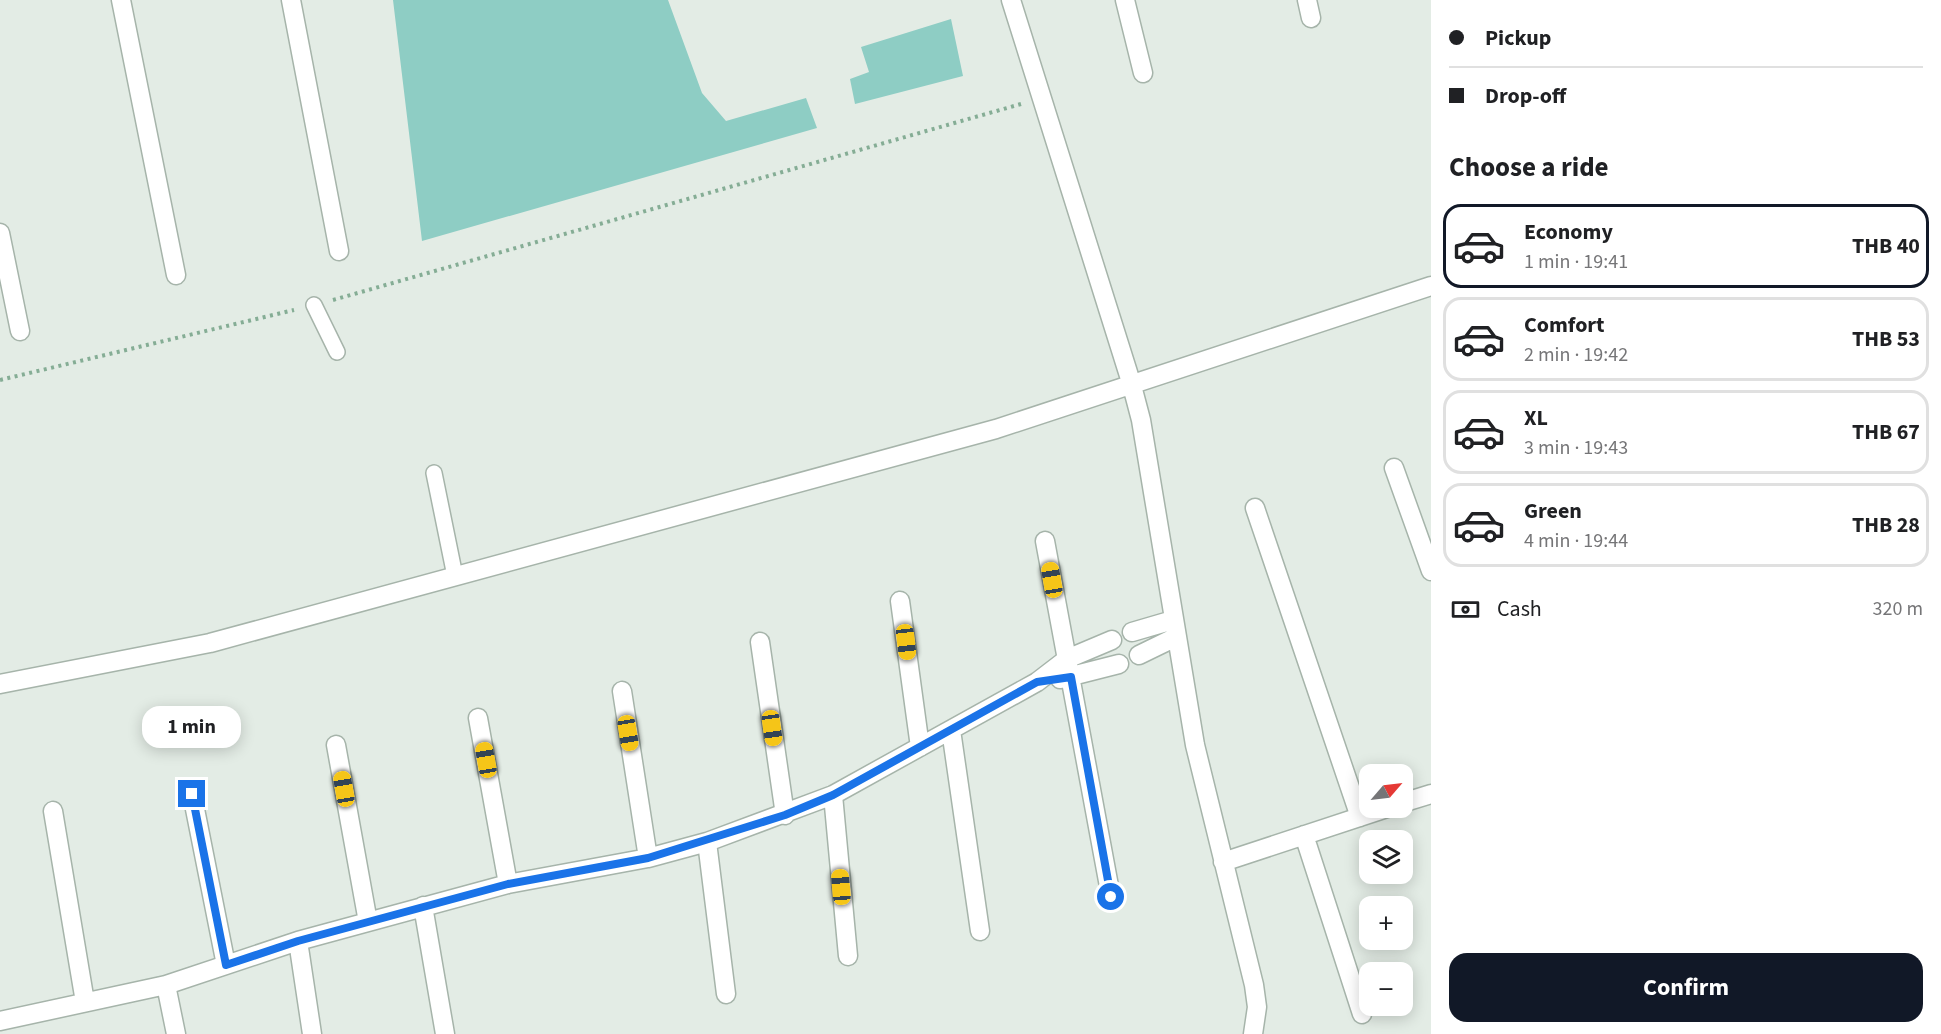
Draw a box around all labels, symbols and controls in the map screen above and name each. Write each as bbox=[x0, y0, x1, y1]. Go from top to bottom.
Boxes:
text: Pickup bbox=[1485, 22, 1551, 54]
text: Drop-off bbox=[1485, 80, 1566, 112]
text: Choose a ride bbox=[1449, 148, 1609, 187]
text: Economy bbox=[1524, 216, 1613, 248]
icon: car bbox=[1452, 219, 1506, 273]
text: THB 40 bbox=[1852, 230, 1920, 262]
text: 1 min · 19:41 bbox=[1524, 248, 1628, 276]
text: Comfort bbox=[1524, 309, 1605, 341]
icon: car bbox=[1452, 312, 1506, 366]
text: THB 53 bbox=[1852, 323, 1920, 355]
text: 2 min · 19:42 bbox=[1524, 341, 1628, 369]
text: XL bbox=[1524, 402, 1548, 434]
icon: car bbox=[1452, 405, 1506, 459]
text: THB 67 bbox=[1852, 416, 1920, 448]
text: 3 min · 19:43 bbox=[1524, 434, 1628, 462]
text: Green bbox=[1524, 495, 1582, 527]
icon: car bbox=[1452, 498, 1506, 552]
text: THB 28 bbox=[1852, 509, 1920, 541]
text: 4 min · 19:44 bbox=[1524, 527, 1628, 555]
car bbox=[1040, 561, 1064, 599]
icon: cash bbox=[1449, 593, 1482, 626]
text: Cash bbox=[1497, 593, 1542, 625]
text: 320 m bbox=[1873, 595, 1923, 623]
car bbox=[895, 623, 917, 661]
callout: 1 min bbox=[142, 707, 242, 749]
car bbox=[761, 709, 783, 747]
text: 1 min bbox=[167, 713, 216, 741]
car bbox=[616, 714, 640, 752]
car bbox=[474, 741, 498, 779]
north arrow bbox=[1359, 764, 1413, 818]
map controls bbox=[1359, 764, 1413, 1016]
car bbox=[332, 770, 356, 808]
route end bbox=[178, 780, 205, 807]
button: layers bbox=[1359, 830, 1413, 884]
car bbox=[830, 868, 852, 906]
route start bbox=[1097, 883, 1124, 910]
button: + bbox=[1359, 896, 1413, 950]
button: Confirm bbox=[1449, 953, 1923, 1022]
button: − bbox=[1359, 962, 1413, 1016]

